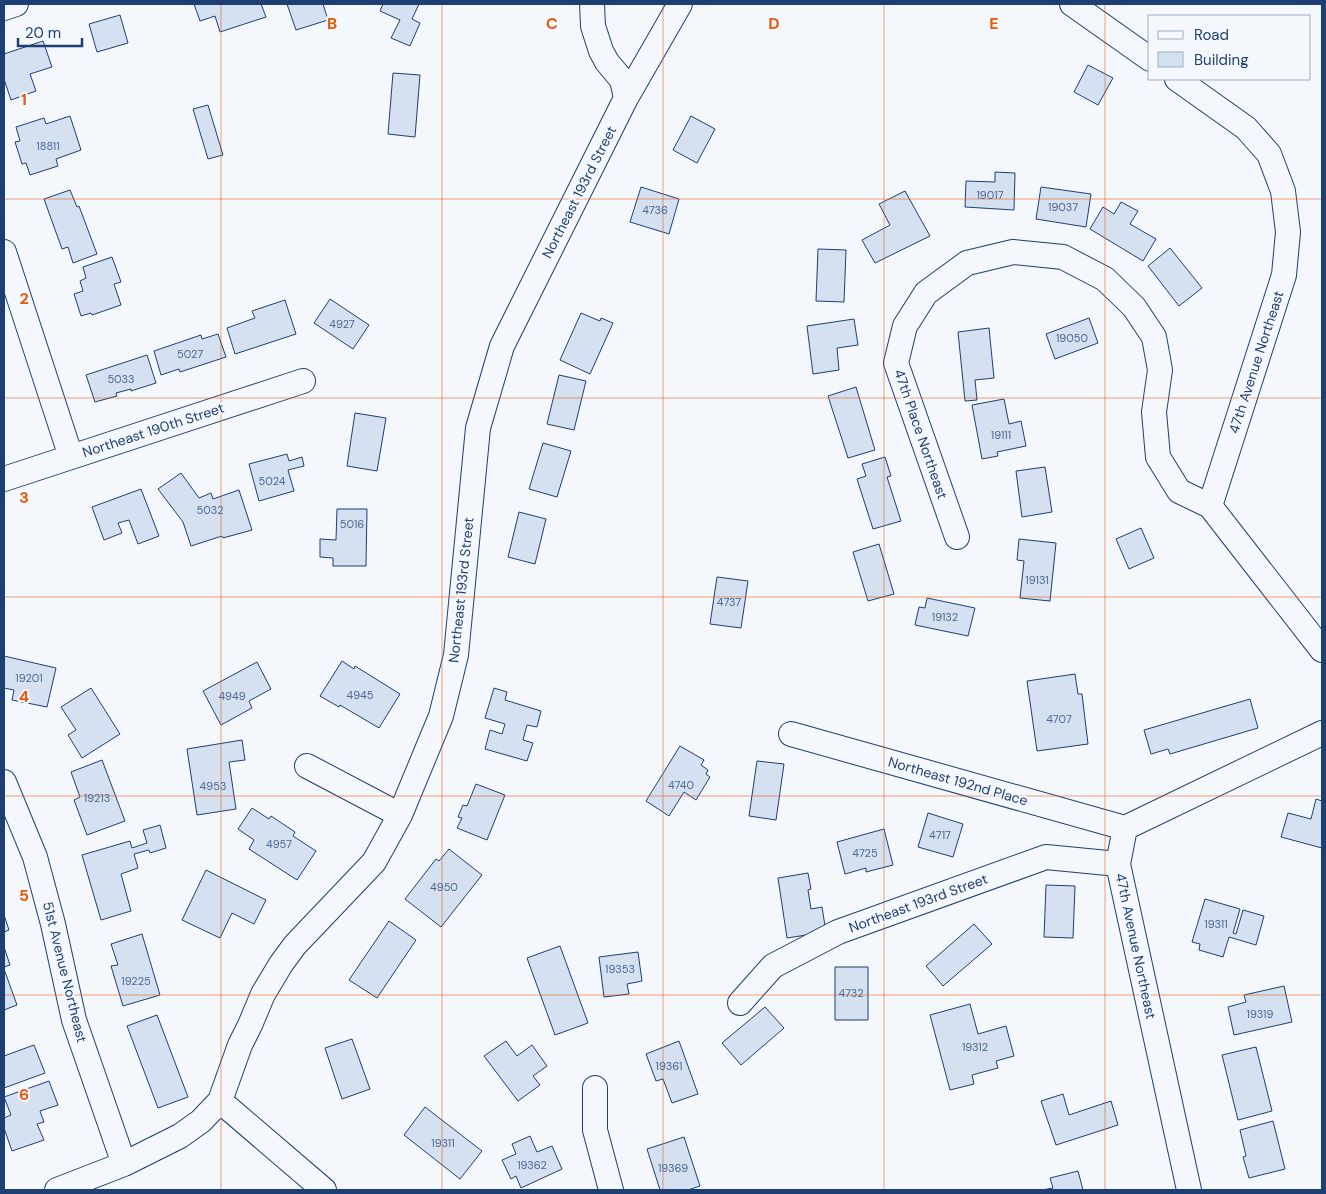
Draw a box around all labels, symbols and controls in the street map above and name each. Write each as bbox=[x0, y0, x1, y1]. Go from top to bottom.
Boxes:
text: B bbox=[327, 13, 337, 34]
text: C bbox=[546, 13, 558, 34]
text: D bbox=[768, 13, 780, 34]
text: E bbox=[989, 13, 999, 34]
scale bar bbox=[18, 15, 81, 47]
legend bbox=[1148, 15, 1311, 80]
text: 20 m bbox=[25, 23, 61, 43]
text: Road bbox=[1194, 25, 1229, 45]
text: Building bbox=[1194, 50, 1249, 70]
text: 1 bbox=[21, 89, 27, 110]
street label: Northeast 193rd Street bbox=[538, 123, 620, 261]
house number: 18811 bbox=[36, 139, 60, 153]
house number: 19017 bbox=[976, 188, 1004, 202]
house number: 19037 bbox=[1048, 200, 1078, 214]
house number: 4736 bbox=[642, 203, 668, 217]
text: 2 bbox=[19, 288, 29, 309]
street label: 47th Avenue Northeast bbox=[1224, 288, 1288, 436]
house number: 4927 bbox=[329, 317, 355, 331]
house number: 19050 bbox=[1056, 331, 1088, 345]
house number: 5027 bbox=[177, 347, 203, 361]
street label: 47th Place Northeast bbox=[890, 367, 952, 501]
house number: 5033 bbox=[107, 372, 135, 386]
street label: Northeast 190th Street bbox=[80, 399, 226, 461]
house number: 19111 bbox=[991, 428, 1011, 442]
house number: 5024 bbox=[259, 474, 286, 488]
text: 3 bbox=[19, 487, 29, 508]
house number: 5032 bbox=[196, 503, 224, 517]
street label: Northeast 193rd Street bbox=[444, 516, 478, 664]
house number: 5016 bbox=[340, 517, 364, 531]
house number: 19131 bbox=[1025, 573, 1049, 587]
house number: 4737 bbox=[717, 595, 741, 609]
house number: 19132 bbox=[932, 610, 958, 624]
house number: 19201 bbox=[15, 671, 43, 685]
text: 4 bbox=[19, 686, 29, 707]
house number: 4945 bbox=[347, 688, 374, 702]
house number: 4949 bbox=[218, 689, 246, 703]
house number: 4707 bbox=[1046, 712, 1072, 726]
street label: Northeast 192nd Place bbox=[886, 752, 1030, 810]
house number: 4740 bbox=[668, 778, 694, 792]
house number: 4953 bbox=[200, 779, 226, 793]
house number: 19213 bbox=[84, 791, 110, 805]
house number: 4717 bbox=[929, 828, 951, 842]
house number: 4957 bbox=[266, 837, 292, 851]
house number: 4725 bbox=[852, 846, 878, 860]
street label: Northeast 193rd Street bbox=[846, 869, 990, 937]
street label: 47th Avenue Northeast bbox=[1112, 871, 1160, 1021]
house number: 4950 bbox=[430, 880, 458, 894]
text: 5 bbox=[19, 885, 29, 906]
street label: 51st Avenue Northeast bbox=[39, 900, 91, 1044]
house number: 19311 bbox=[1204, 917, 1228, 931]
house number: 19353 bbox=[605, 962, 635, 976]
house number: 19225 bbox=[121, 974, 151, 988]
house number: 4732 bbox=[838, 986, 864, 1000]
house number: 19319 bbox=[1247, 1007, 1273, 1021]
house number: 19312 bbox=[962, 1040, 988, 1054]
house number: 19361 bbox=[656, 1059, 683, 1073]
text: 6 bbox=[19, 1084, 29, 1105]
house number: 19311 bbox=[431, 1136, 455, 1150]
house number: 19362 bbox=[517, 1158, 547, 1172]
house number: 19369 bbox=[658, 1161, 688, 1175]

